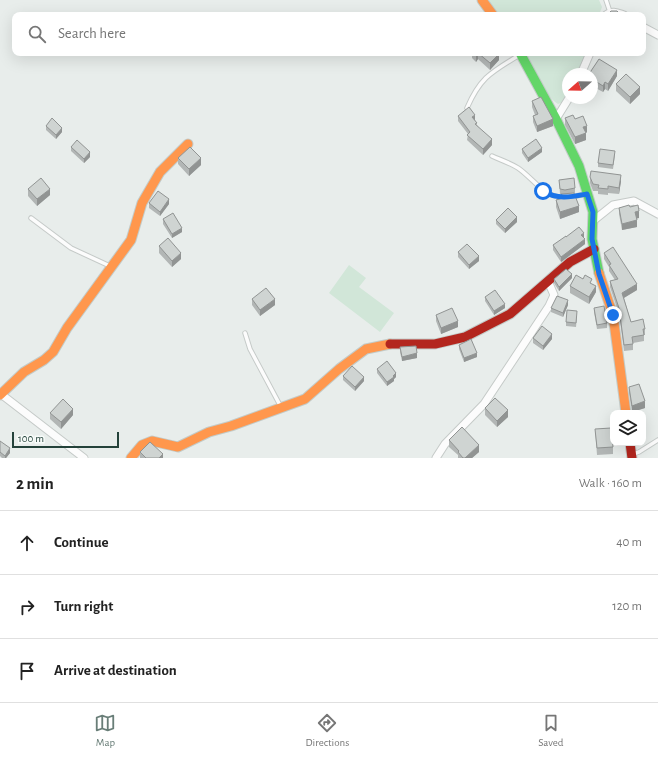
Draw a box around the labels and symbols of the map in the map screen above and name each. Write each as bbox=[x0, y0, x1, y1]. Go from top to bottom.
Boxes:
north arrow bbox=[562, 68, 598, 104]
route start bbox=[534, 182, 552, 200]
route end bbox=[604, 306, 622, 324]
scale bar bbox=[12, 430, 119, 449]

